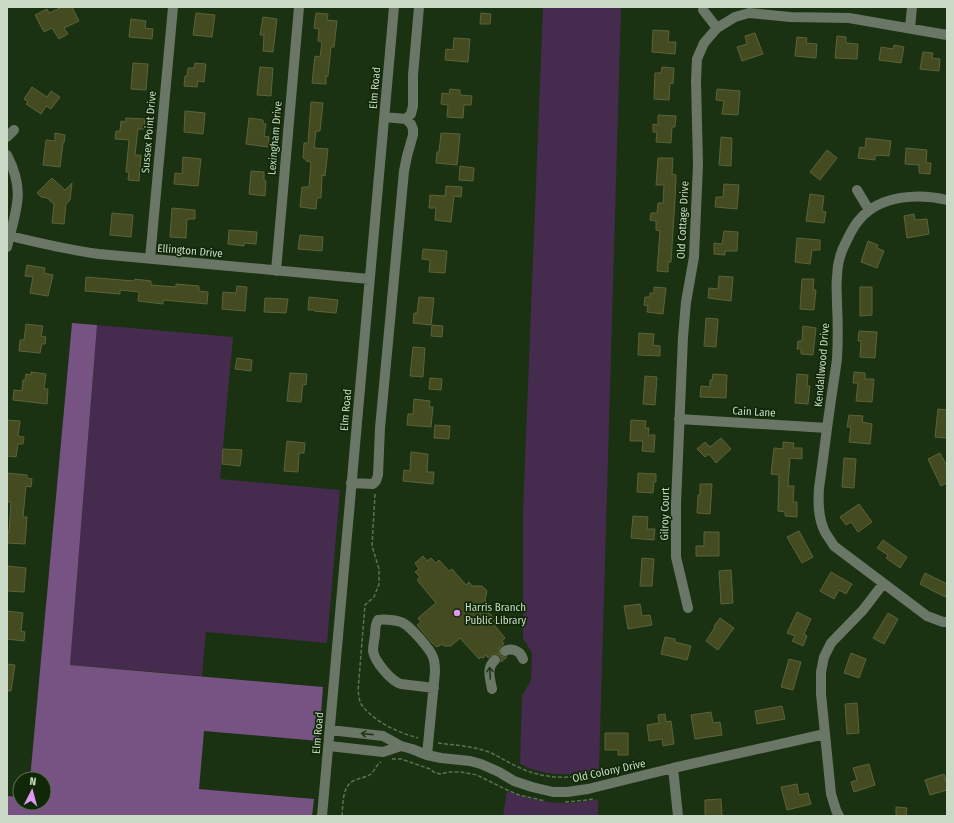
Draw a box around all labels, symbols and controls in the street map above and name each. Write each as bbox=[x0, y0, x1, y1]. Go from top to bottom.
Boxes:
street label: Elm Road bbox=[367, 67, 383, 109]
street label: Sussex Point Drive bbox=[139, 90, 159, 174]
street label: Lexingham Drive bbox=[265, 101, 285, 175]
street label: Old Cottage Drive bbox=[674, 181, 692, 259]
street label: Ellington Drive bbox=[157, 242, 223, 260]
street label: Kendallwood Drive bbox=[812, 322, 832, 408]
street label: Elm Road bbox=[338, 389, 354, 431]
street label: Cain Lane bbox=[732, 404, 776, 420]
street label: Gilroy Court bbox=[658, 487, 672, 541]
place label: Harris Branch Public Library bbox=[465, 601, 526, 627]
marker: Harris Branch Public Library bbox=[452, 608, 462, 618]
one-way arrow bbox=[486, 667, 494, 680]
street label: Elm Road bbox=[310, 712, 326, 754]
one-way arrow bbox=[361, 730, 374, 738]
street label: Old Colony Drive bbox=[571, 757, 647, 785]
north arrow bbox=[12, 771, 52, 811]
text: N bbox=[29, 775, 37, 788]

